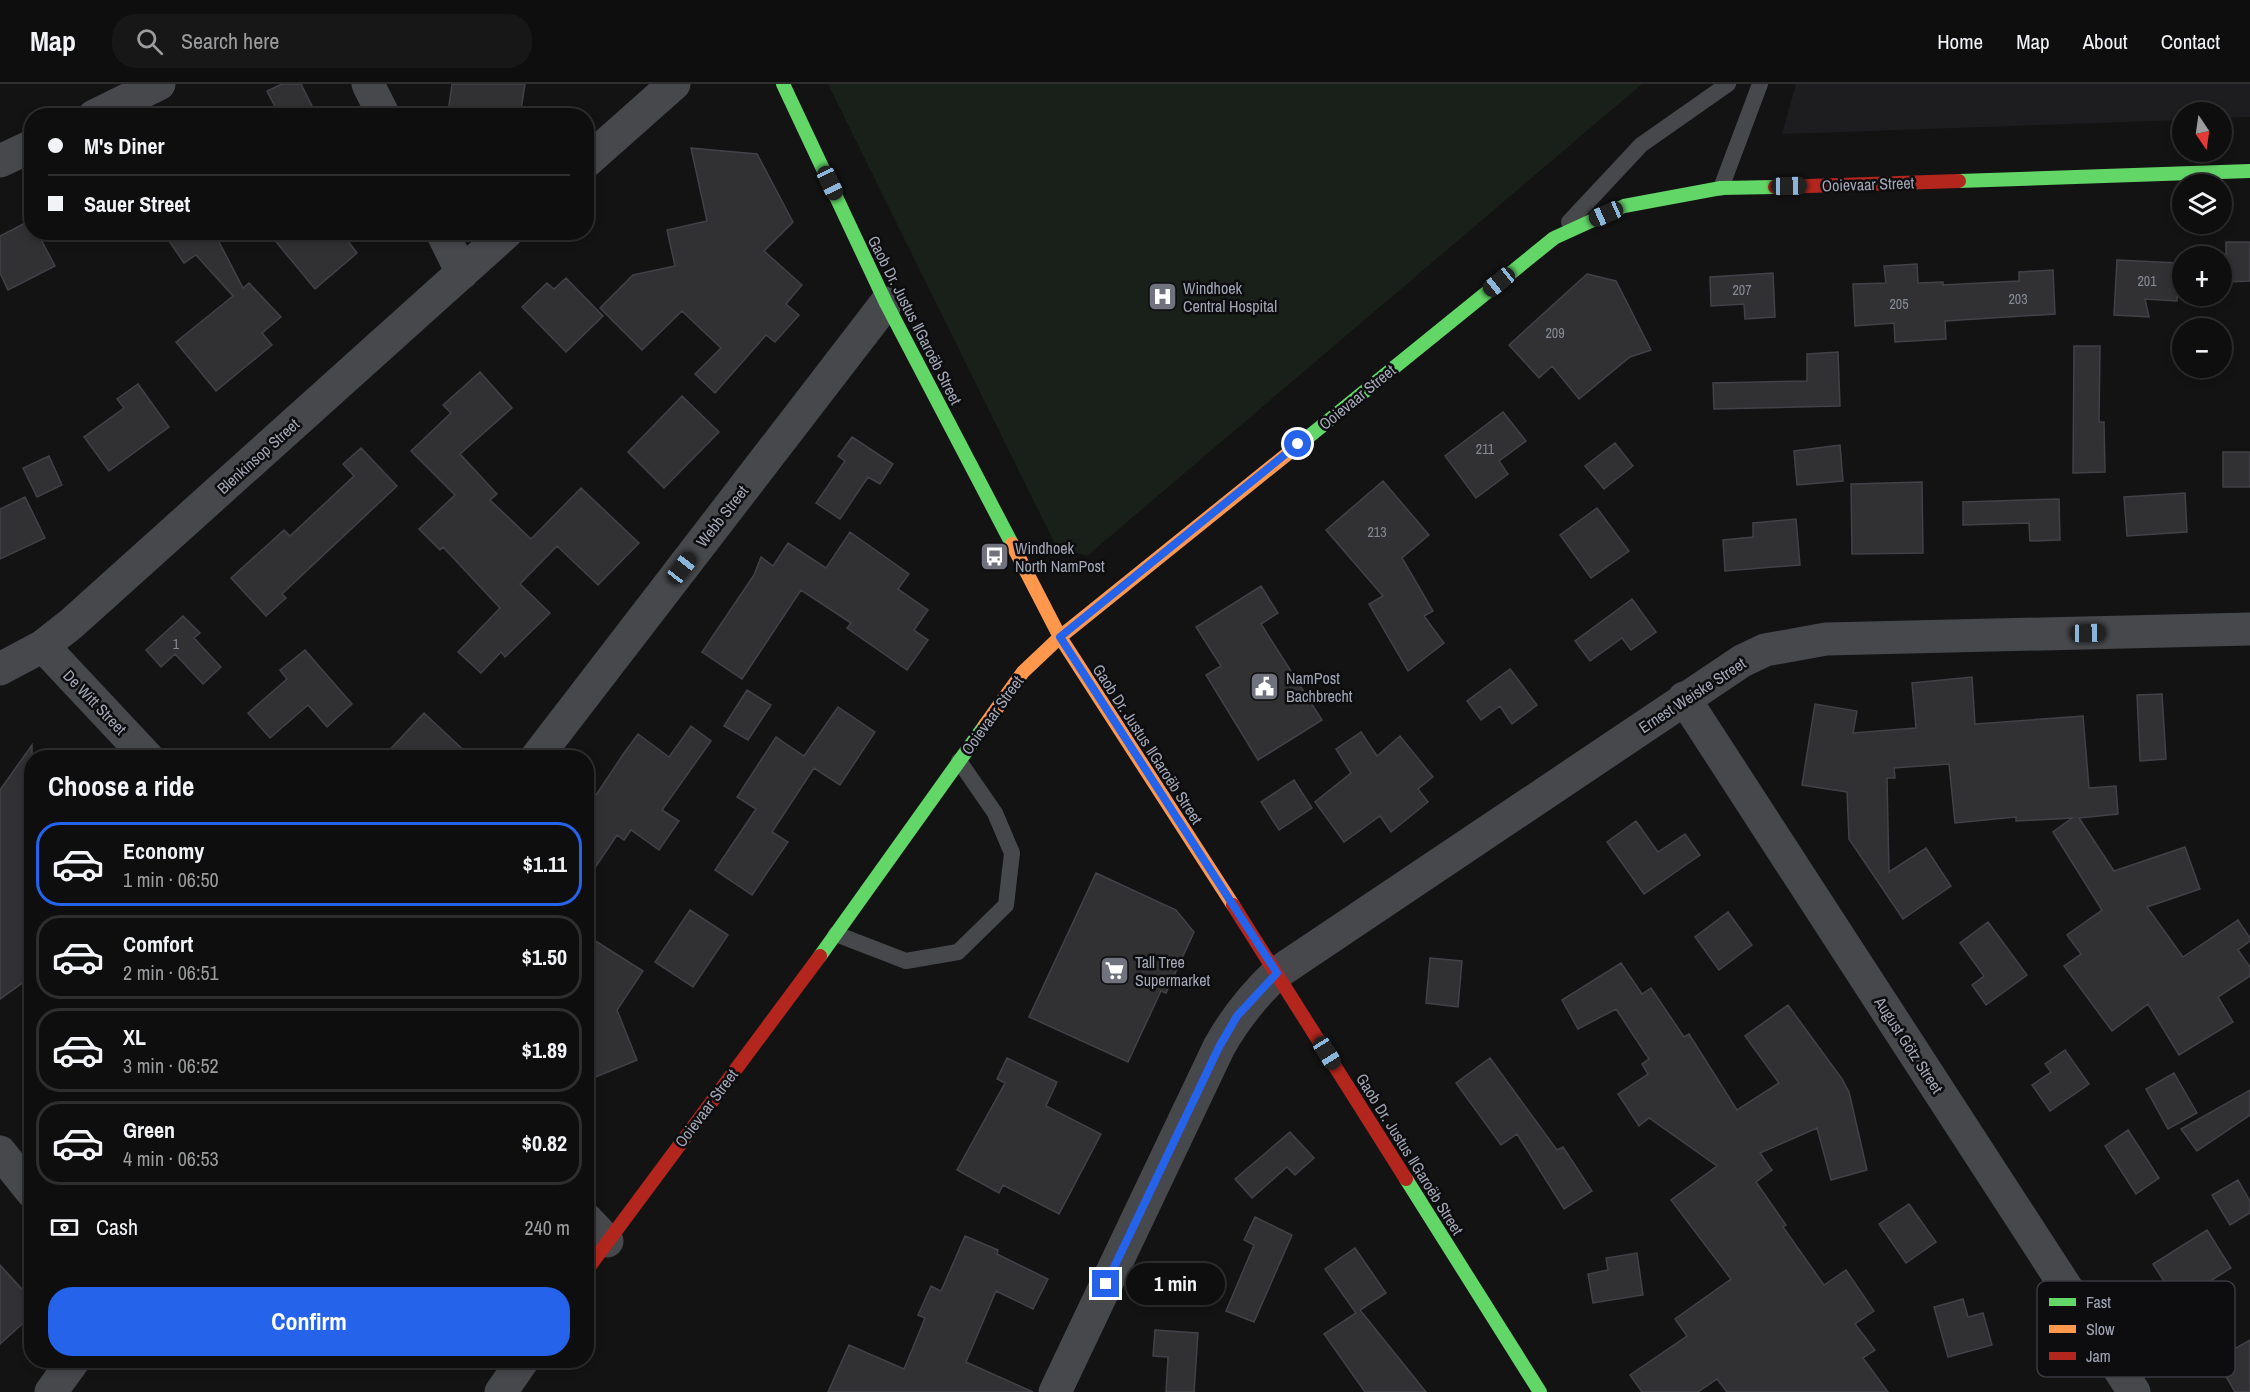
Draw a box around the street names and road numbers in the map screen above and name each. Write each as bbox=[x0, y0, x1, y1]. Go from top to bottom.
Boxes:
street label: Ooievaar Street bbox=[1821, 171, 1915, 197]
street label: Gaob Dr. Justus ǁGaroëb Street bbox=[863, 232, 967, 409]
street label: Ooievaar Street bbox=[1314, 359, 1400, 435]
street label: Blenkinsop Street bbox=[212, 413, 304, 499]
street label: Webb Street bbox=[691, 480, 753, 551]
street label: Ernest Weiske Street bbox=[1634, 652, 1750, 738]
street label: Gaob Dr. Justus ǁGaroëb Street bbox=[1088, 660, 1208, 829]
street label: De Witt Street bbox=[58, 665, 132, 740]
street label: Ooievaar Street bbox=[956, 671, 1028, 759]
street label: August Götz Street bbox=[1869, 992, 1949, 1098]
street label: Ooievaar Street bbox=[669, 1064, 743, 1152]
street label: Gaob Dr. Justus ǁGaroëb Street bbox=[1351, 1069, 1469, 1239]

